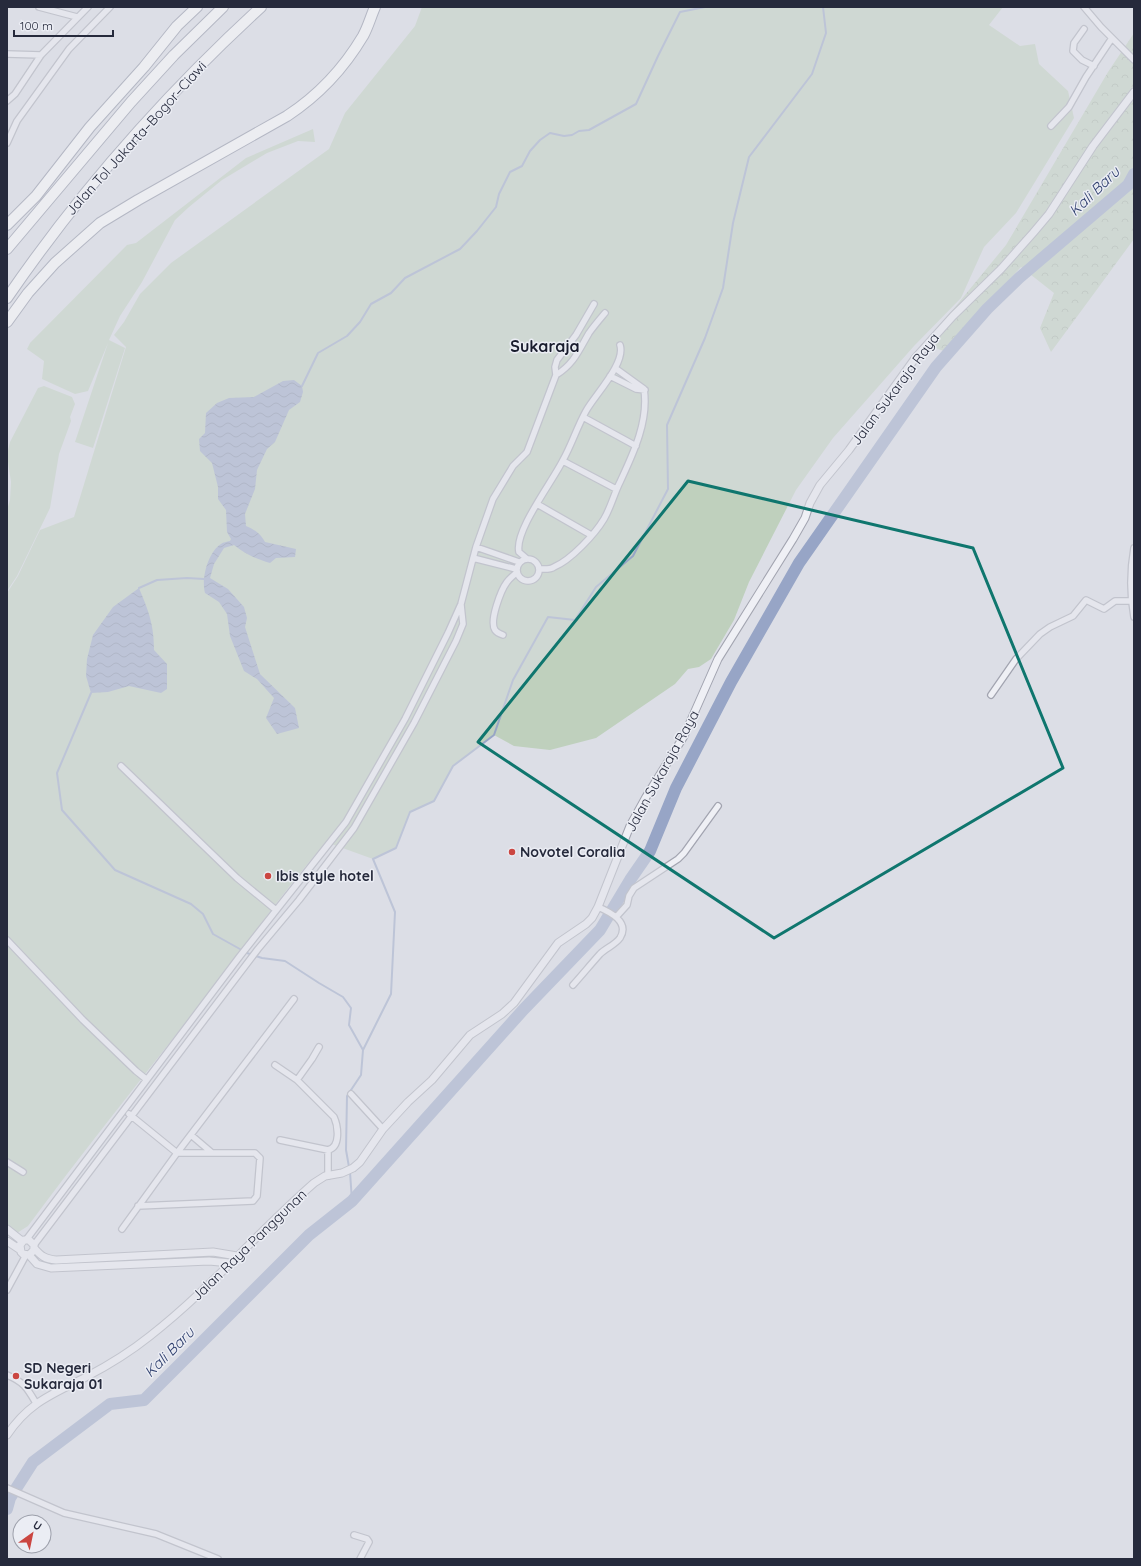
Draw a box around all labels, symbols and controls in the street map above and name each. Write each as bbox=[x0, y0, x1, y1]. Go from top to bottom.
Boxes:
scale bar bbox=[14, 12, 113, 38]
text: 100 m bbox=[20, 18, 53, 33]
street label: Jalan Tol Jakarta–Bogor–Ciawi bbox=[62, 57, 210, 219]
water label: Kali Baru bbox=[1065, 161, 1124, 220]
street label: Jalan Sukaraja Raya bbox=[847, 329, 943, 449]
district label: Sukaraja bbox=[510, 336, 580, 356]
street label: Jalan Sukaraja Raya bbox=[621, 707, 703, 835]
place label: Novotel Coralia bbox=[520, 843, 625, 861]
marker: Novotel Coralia bbox=[507, 847, 517, 857]
place label: Ibis style hotel bbox=[276, 867, 374, 885]
marker: Ibis style hotel bbox=[263, 871, 273, 881]
street label: Jalan Raya Panggunan bbox=[188, 1185, 310, 1305]
water label: Kali Baru bbox=[140, 1322, 199, 1381]
place label: SD Negeri Sukaraja 01 bbox=[24, 1359, 103, 1393]
marker: SD Negeri Sukaraja 01 bbox=[11, 1371, 21, 1381]
north arrow bbox=[12, 1514, 52, 1554]
text: U bbox=[30, 1518, 45, 1534]

